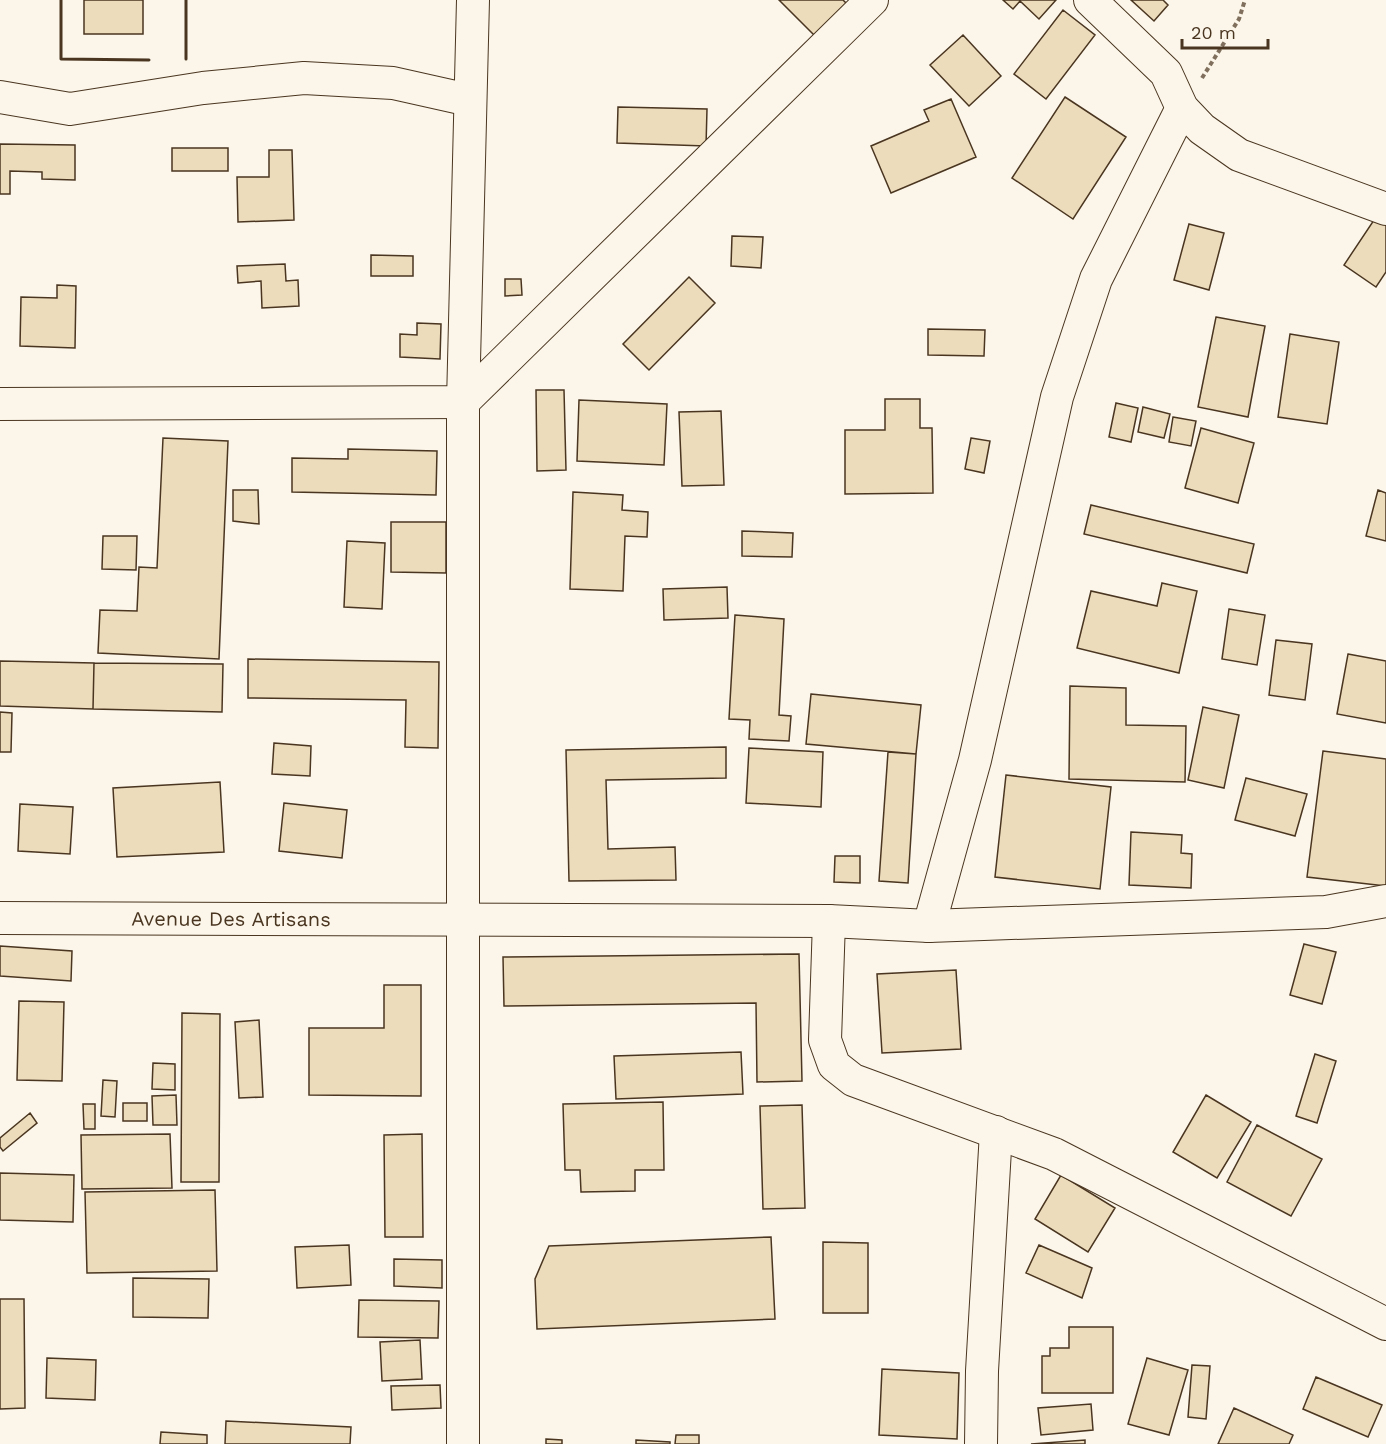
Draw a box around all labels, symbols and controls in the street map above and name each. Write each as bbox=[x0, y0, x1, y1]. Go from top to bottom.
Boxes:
scale bar bbox=[1182, 12, 1268, 50]
text: 20 m bbox=[1191, 22, 1236, 43]
street label: Avenue Des Artisans bbox=[131, 906, 331, 931]

